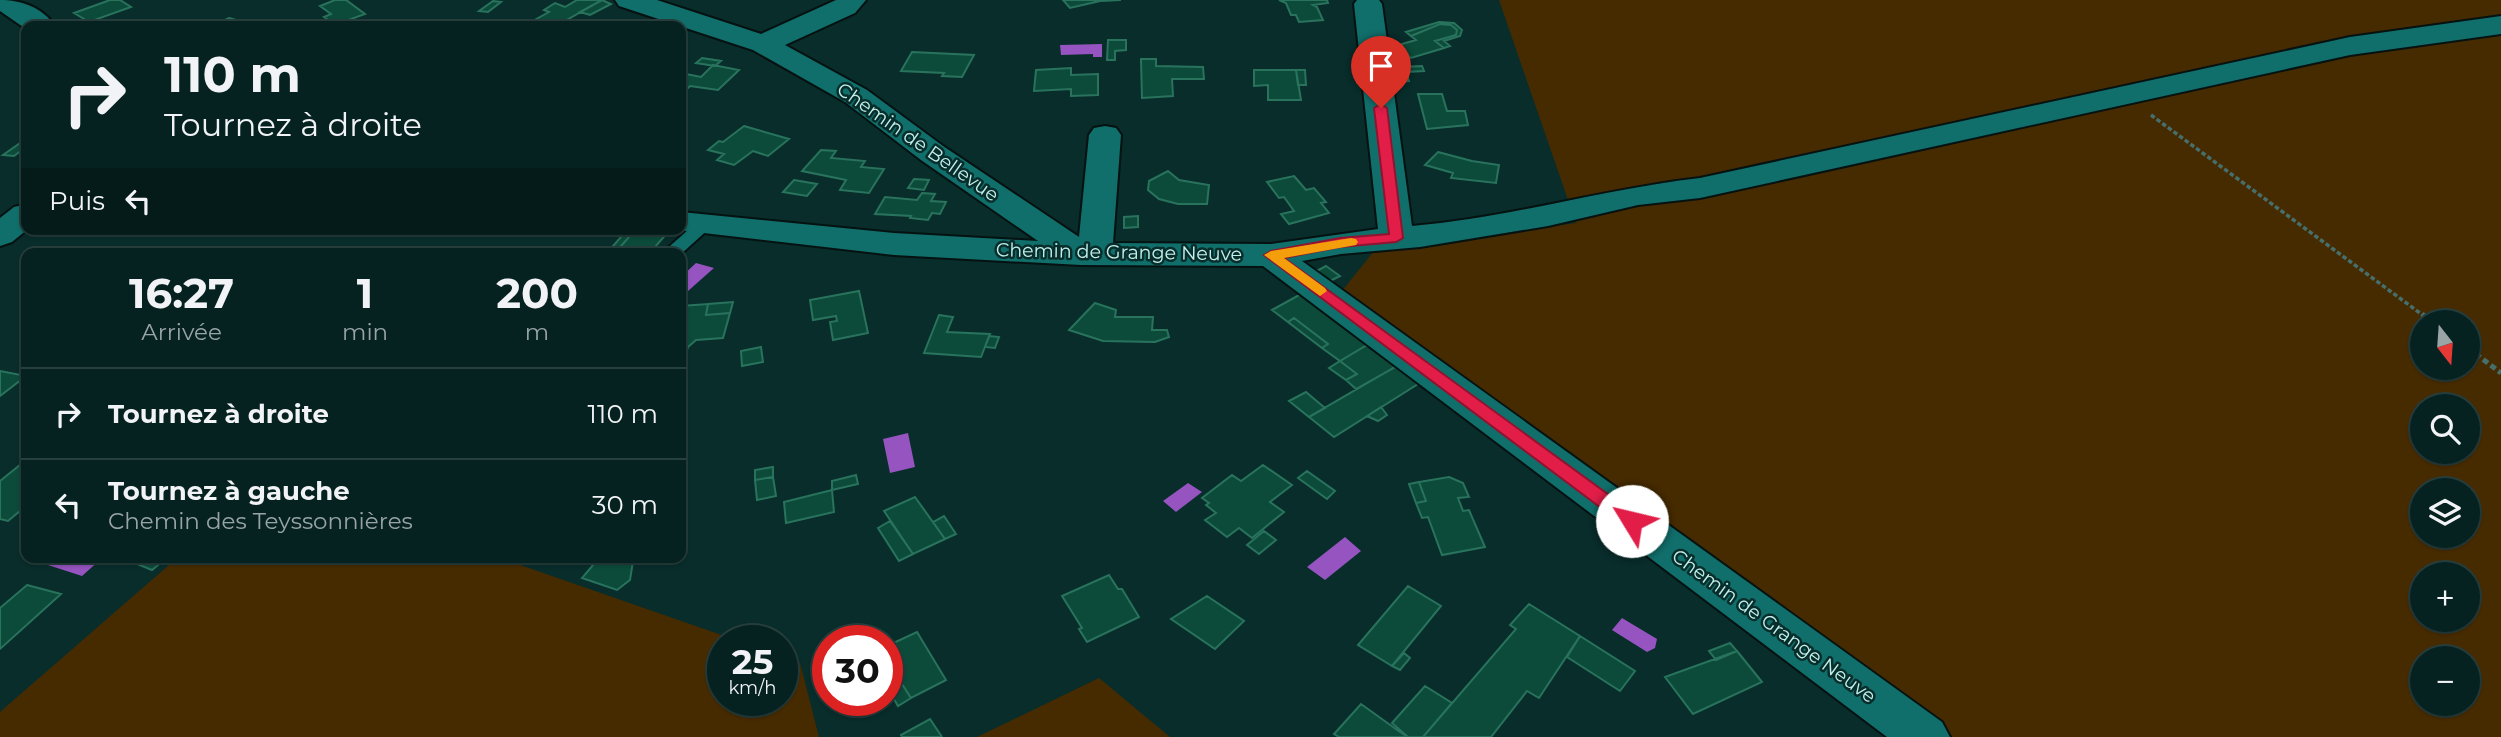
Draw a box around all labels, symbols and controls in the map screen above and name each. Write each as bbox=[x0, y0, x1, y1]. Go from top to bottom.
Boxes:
pin bbox=[1351, 36, 1411, 108]
text: 110 m bbox=[164, 45, 301, 104]
icon: arrive bbox=[1362, 47, 1400, 85]
icon: right bbox=[49, 49, 140, 140]
street label: Chemin de Bellevue bbox=[833, 77, 1003, 207]
text: Tournez à droite bbox=[164, 105, 422, 144]
icon: left bbox=[119, 182, 157, 220]
text: Puis bbox=[49, 185, 105, 217]
street label: Chemin de Grange Neuve bbox=[996, 238, 1242, 266]
text: 16:27 bbox=[129, 267, 234, 319]
text: 1 bbox=[357, 267, 373, 319]
text: 200 bbox=[496, 267, 578, 319]
north arrow bbox=[2410, 310, 2480, 380]
map controls bbox=[2410, 310, 2480, 716]
text: Arrivée bbox=[141, 318, 222, 346]
text: min bbox=[342, 318, 388, 346]
text: m bbox=[525, 318, 549, 346]
button: search bbox=[2410, 394, 2480, 464]
icon: right bbox=[49, 395, 87, 433]
text: Tournez à droite bbox=[108, 398, 329, 430]
text: 110 m bbox=[588, 398, 658, 430]
text: Tournez à gauche bbox=[108, 475, 350, 507]
button: layers bbox=[2410, 478, 2480, 548]
position arrow bbox=[1595, 484, 1669, 558]
icon: left bbox=[49, 486, 87, 524]
text: 30 m bbox=[592, 489, 658, 521]
text: Chemin des Teyssonnières bbox=[108, 507, 413, 535]
street label: Chemin de Grange Neuve bbox=[1668, 544, 1880, 708]
button: + bbox=[2410, 562, 2480, 632]
speed limit sign: 30 bbox=[812, 625, 903, 716]
text: 25 bbox=[732, 640, 773, 683]
button: − bbox=[2410, 646, 2480, 716]
text: km/h bbox=[728, 677, 777, 699]

